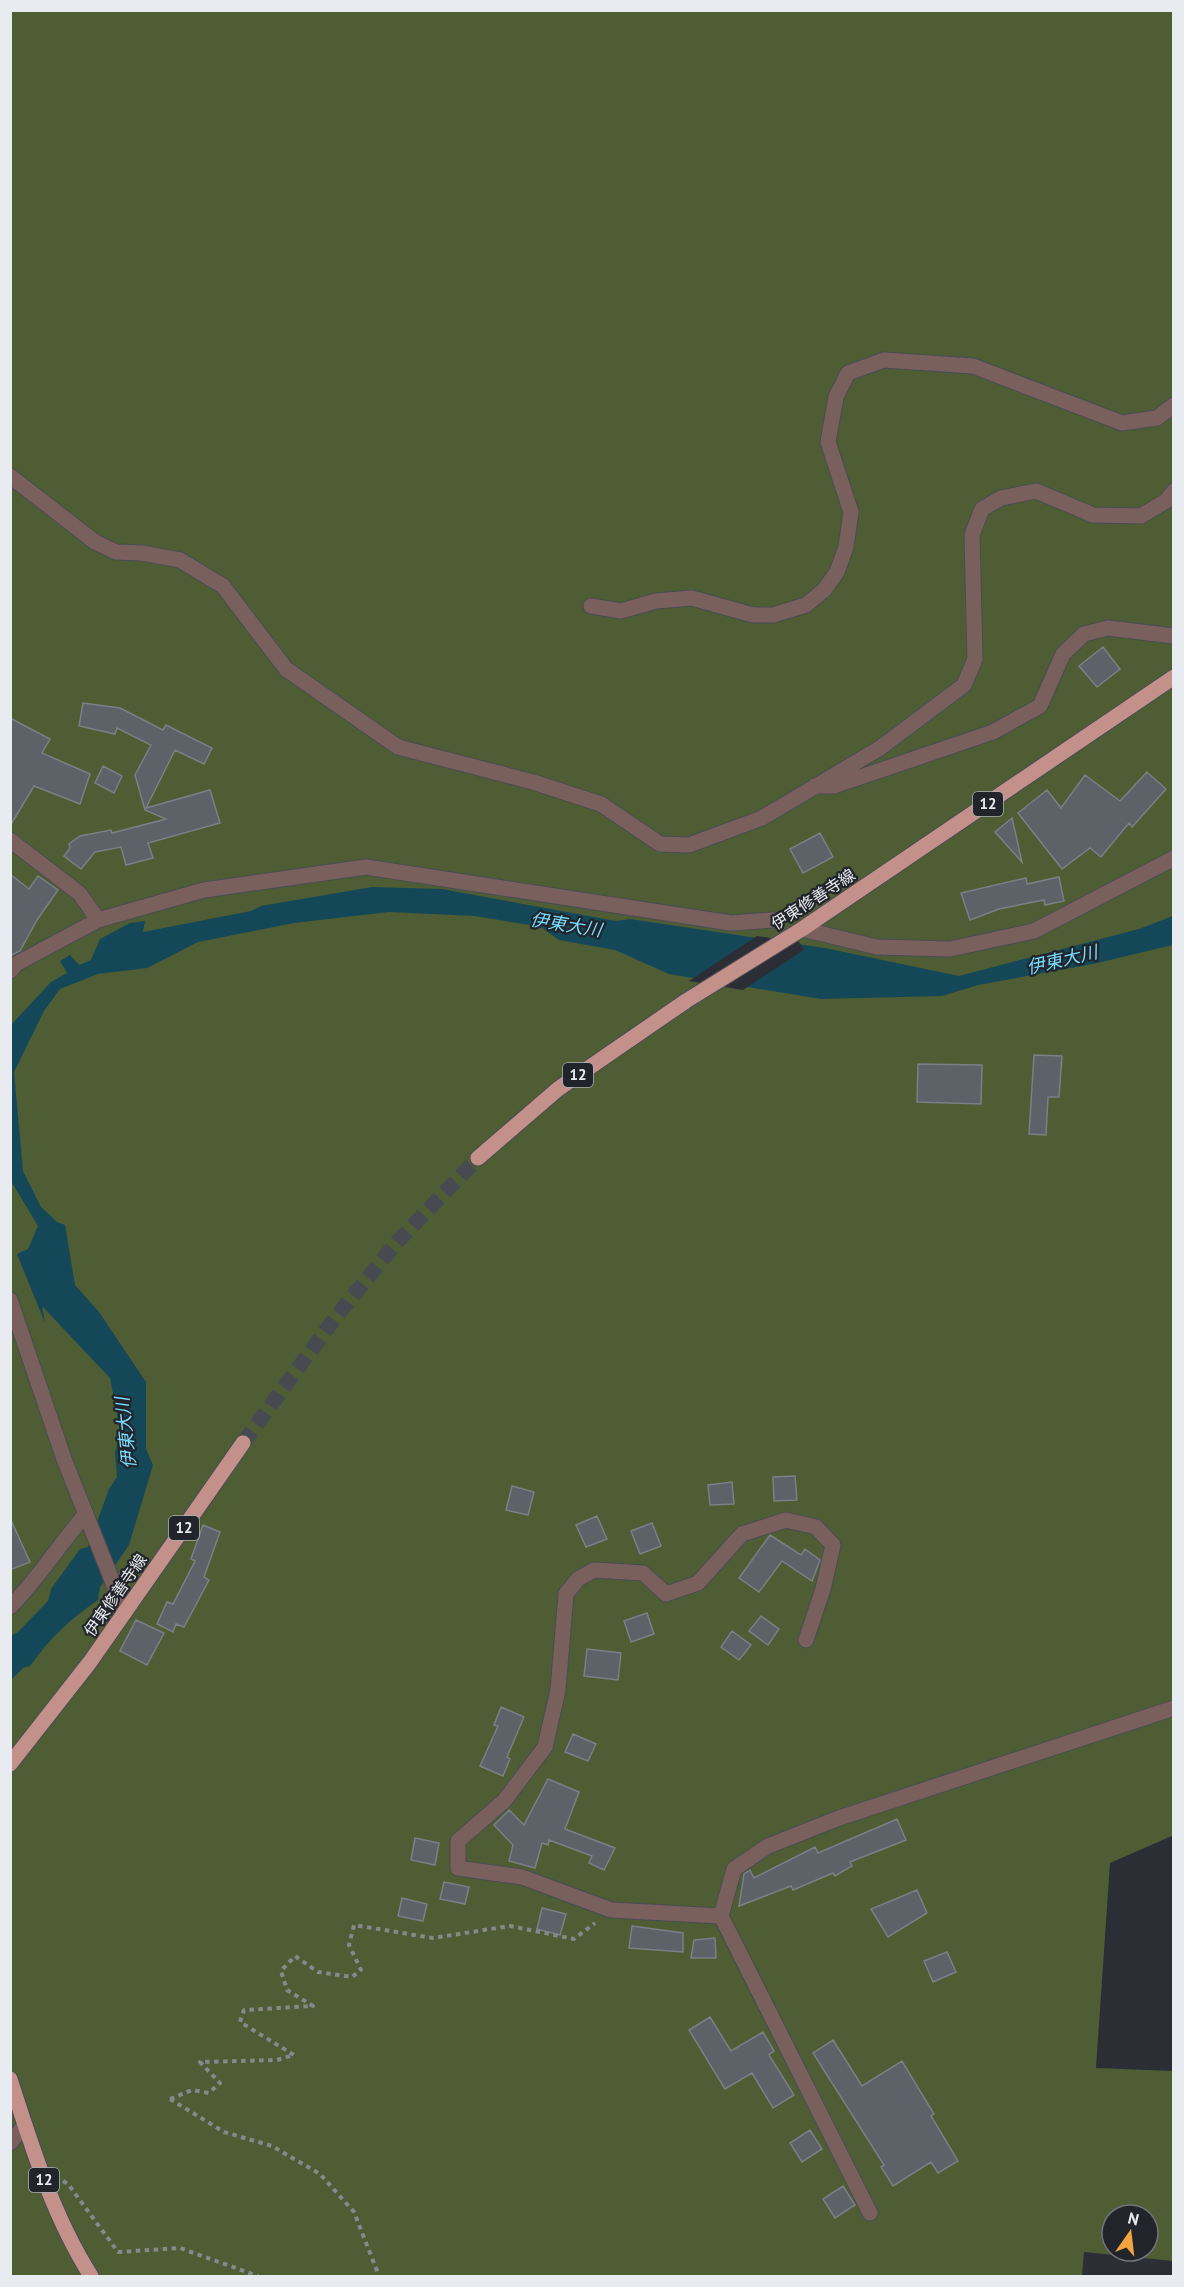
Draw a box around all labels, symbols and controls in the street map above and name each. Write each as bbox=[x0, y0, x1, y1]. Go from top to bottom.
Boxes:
road number: 12 bbox=[973, 792, 1003, 816]
street label: 伊東修善寺線 bbox=[767, 864, 859, 934]
water label: 伊東大川 bbox=[529, 908, 605, 942]
water label: 伊東大川 bbox=[1024, 940, 1102, 979]
road number: 12 bbox=[563, 1063, 593, 1087]
water label: 伊東大川 bbox=[110, 1394, 141, 1470]
road number: 12 bbox=[169, 1516, 199, 1540]
street label: 伊東修善寺線 bbox=[79, 1550, 151, 1640]
road number: 12 bbox=[29, 2168, 59, 2192]
north arrow bbox=[1100, 2203, 1160, 2263]
text: N bbox=[1126, 2207, 1141, 2229]

